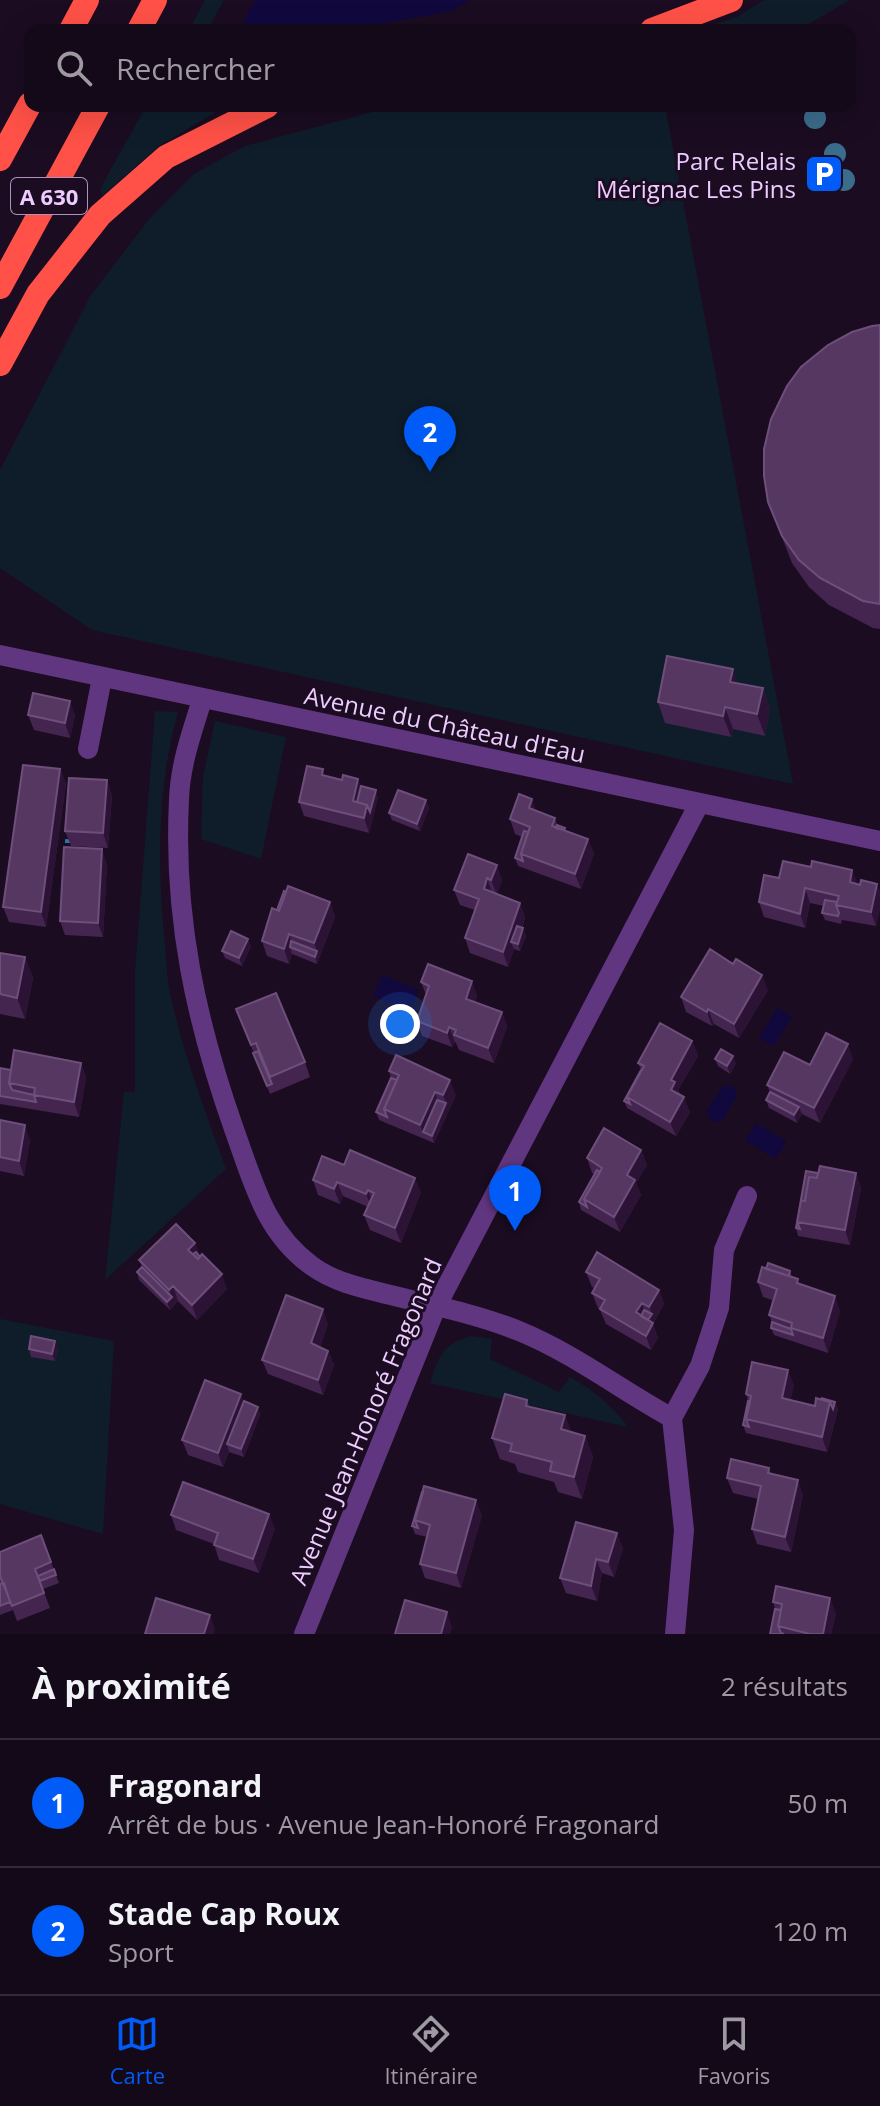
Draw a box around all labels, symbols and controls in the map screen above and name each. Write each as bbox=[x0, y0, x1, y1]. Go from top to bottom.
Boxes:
search box bbox=[24, 24, 856, 112]
icon: search bbox=[52, 46, 96, 90]
text: Rechercher bbox=[116, 48, 275, 89]
place label: Parc Relais Mérignac Les Pins bbox=[596, 144, 796, 205]
parking icon: Parc Relais Mérignac Les Pins bbox=[803, 153, 845, 195]
road number: A 630 bbox=[11, 178, 87, 214]
pin: 2 bbox=[404, 406, 456, 472]
street label: Avenue du Château d'Eau bbox=[302, 678, 588, 770]
your location bbox=[380, 1004, 420, 1044]
pin: 1 bbox=[489, 1165, 541, 1231]
street label: Avenue Jean-Honoré Fragonard bbox=[281, 1253, 449, 1589]
text: À proximité bbox=[32, 1663, 231, 1709]
text: 2 résultats bbox=[721, 1668, 848, 1704]
text: Fragonard bbox=[108, 1765, 262, 1806]
text: 1 bbox=[51, 1785, 65, 1821]
text: 50 m bbox=[787, 1785, 848, 1821]
text: Arrêt de bus · Avenue Jean-Honoré Fragonard bbox=[108, 1806, 659, 1842]
text: Stade Cap Roux bbox=[108, 1893, 340, 1934]
text: 2 bbox=[51, 1913, 65, 1949]
text: 120 m bbox=[773, 1913, 848, 1949]
text: Sport bbox=[108, 1934, 174, 1970]
tab: Carte bbox=[110, 2012, 165, 2090]
tab: Itinéraire bbox=[384, 2012, 478, 2090]
tab: Favoris bbox=[697, 2012, 770, 2090]

